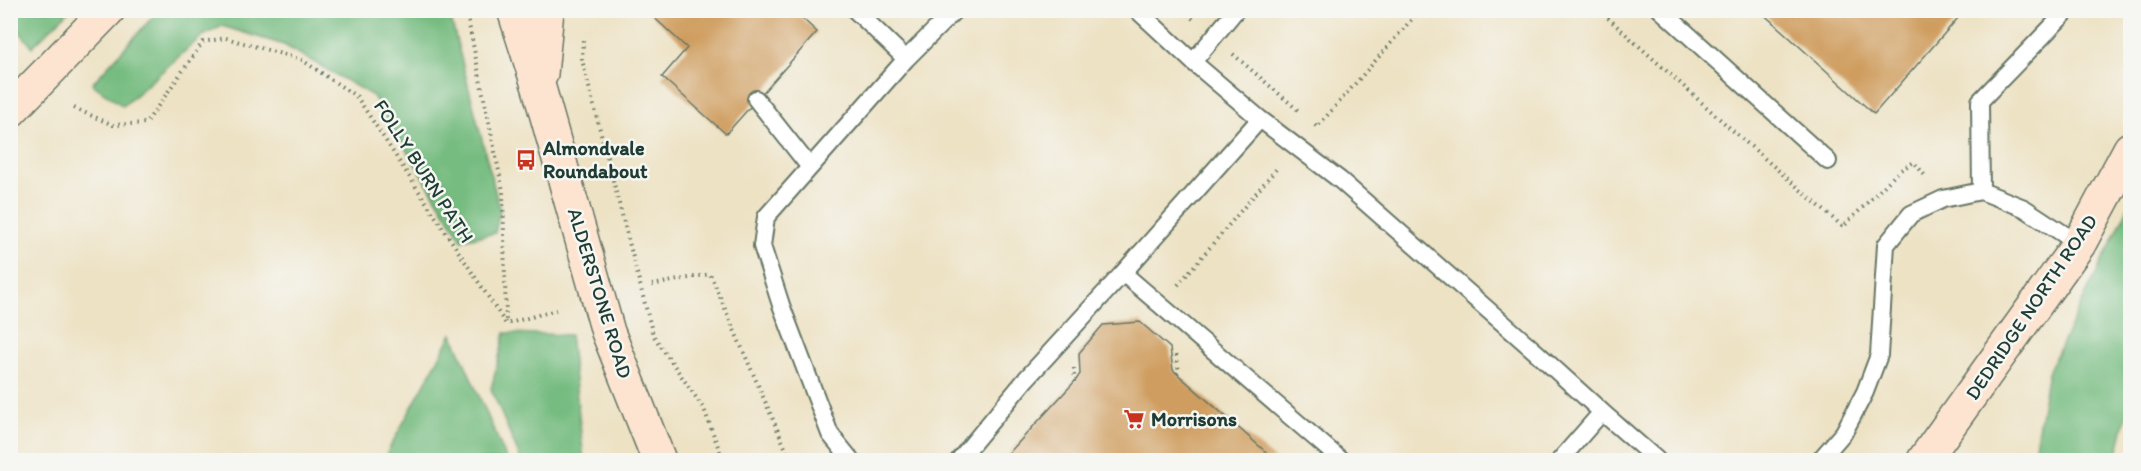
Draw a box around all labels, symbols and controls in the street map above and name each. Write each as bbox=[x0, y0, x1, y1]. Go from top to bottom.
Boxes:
street label: FOLLY BURN PATH bbox=[369, 95, 479, 247]
place label: Almondvale Roundabout bbox=[542, 136, 648, 183]
bus stop icon: Almondvale Roundabout bbox=[514, 148, 538, 172]
street label: ALDERSTONE ROAD bbox=[563, 205, 637, 381]
street label: DEDRIDGE NORTH ROAD bbox=[1960, 210, 2102, 404]
supermarket icon: Morrisons bbox=[1122, 407, 1146, 431]
place label: Morrisons bbox=[1151, 407, 1237, 431]

